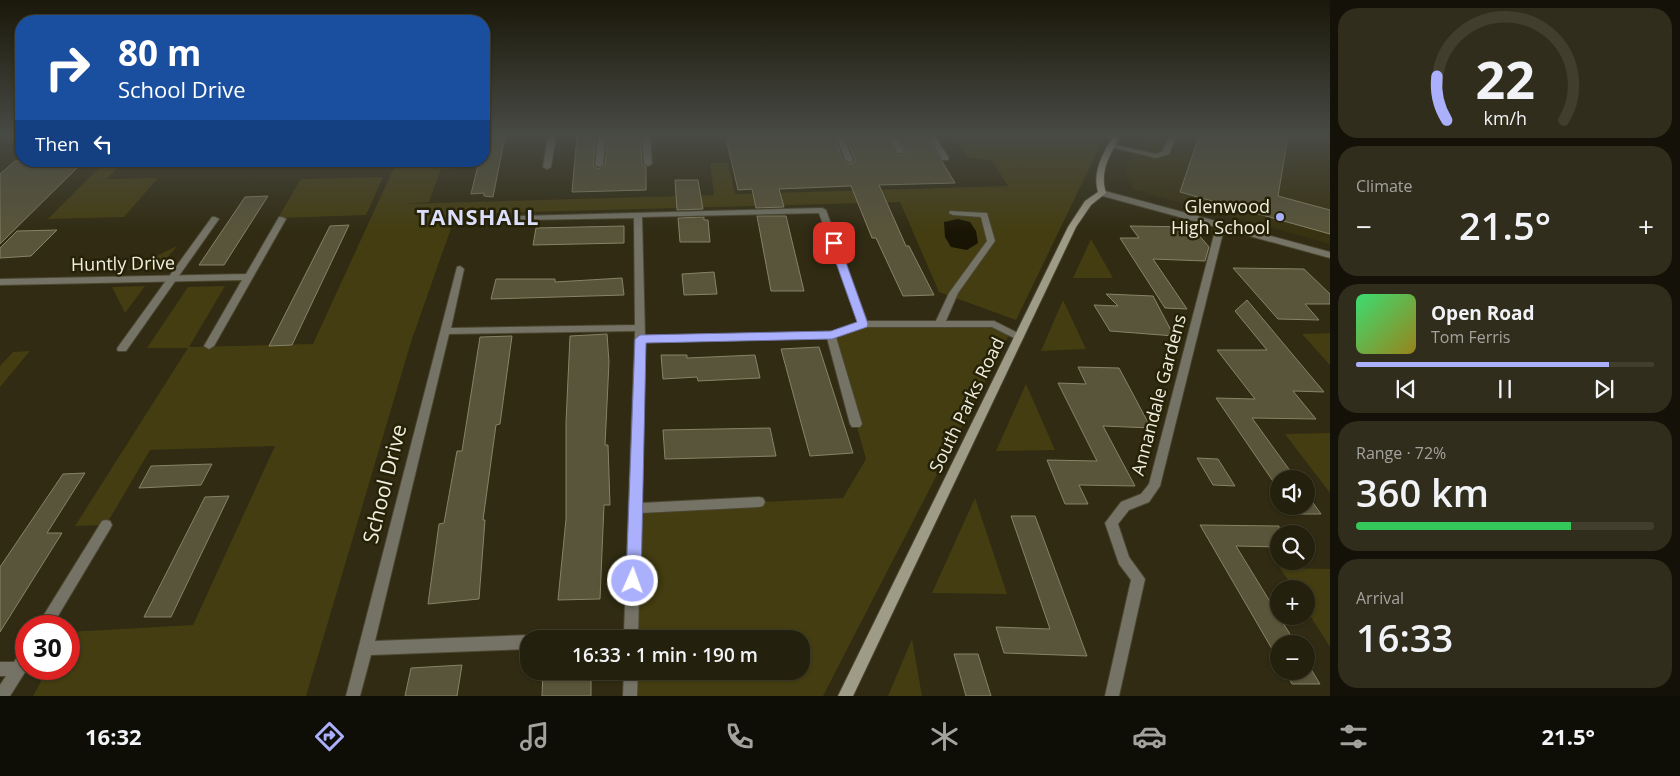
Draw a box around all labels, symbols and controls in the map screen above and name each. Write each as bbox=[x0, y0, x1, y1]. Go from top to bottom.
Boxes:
text: 80 m bbox=[118, 29, 201, 76]
icon: right bbox=[35, 35, 100, 100]
text: 22 bbox=[1475, 43, 1535, 114]
text: School Drive bbox=[118, 74, 246, 104]
text: km/h bbox=[1483, 106, 1527, 130]
icon: left bbox=[89, 130, 117, 158]
text: Then bbox=[35, 131, 79, 157]
text: Climate bbox=[1356, 175, 1413, 197]
place label: Glenwood High School bbox=[1171, 194, 1270, 239]
text: 21.5° bbox=[1459, 199, 1551, 251]
district label: TANSHALL bbox=[417, 201, 539, 231]
text: − bbox=[1356, 207, 1372, 245]
text: + bbox=[1638, 207, 1654, 245]
marker: Glenwood High School bbox=[1274, 211, 1286, 223]
pin bbox=[813, 222, 855, 264]
icon: arrive bbox=[820, 229, 848, 257]
street label: Huntly Drive bbox=[71, 250, 175, 276]
text: Open Road bbox=[1431, 300, 1535, 326]
street label: Annandale Gardens bbox=[1125, 311, 1191, 478]
text: Tom Ferris bbox=[1431, 326, 1510, 348]
street label: South Parks Road bbox=[923, 333, 1009, 476]
icon: previous bbox=[1392, 375, 1420, 403]
icon: pause bbox=[1491, 375, 1519, 403]
icon: next bbox=[1590, 375, 1618, 403]
street label: School Drive bbox=[356, 421, 412, 546]
text: Range · 72% bbox=[1356, 442, 1446, 464]
text: 360 km bbox=[1356, 466, 1489, 518]
map controls bbox=[1270, 470, 1315, 680]
button: sound bbox=[1270, 470, 1315, 515]
button: search bbox=[1270, 525, 1315, 570]
position arrow bbox=[606, 554, 658, 606]
button: + bbox=[1270, 580, 1315, 625]
text: Arrival bbox=[1356, 587, 1404, 609]
text: 16:33 bbox=[1356, 611, 1453, 663]
speed limit sign: 30 bbox=[15, 615, 80, 680]
button: − bbox=[1270, 635, 1315, 680]
text: 16:33 · 1 min · 190 m bbox=[572, 642, 758, 668]
icon: directions bbox=[312, 719, 347, 754]
icon: music bbox=[517, 719, 552, 754]
icon: phone bbox=[722, 719, 757, 754]
icon: climate bbox=[927, 719, 962, 754]
icon: car bbox=[1132, 719, 1167, 754]
icon: filters bbox=[1336, 719, 1371, 754]
text: 16:32 bbox=[85, 721, 142, 751]
text: 21.5° bbox=[1541, 721, 1595, 751]

